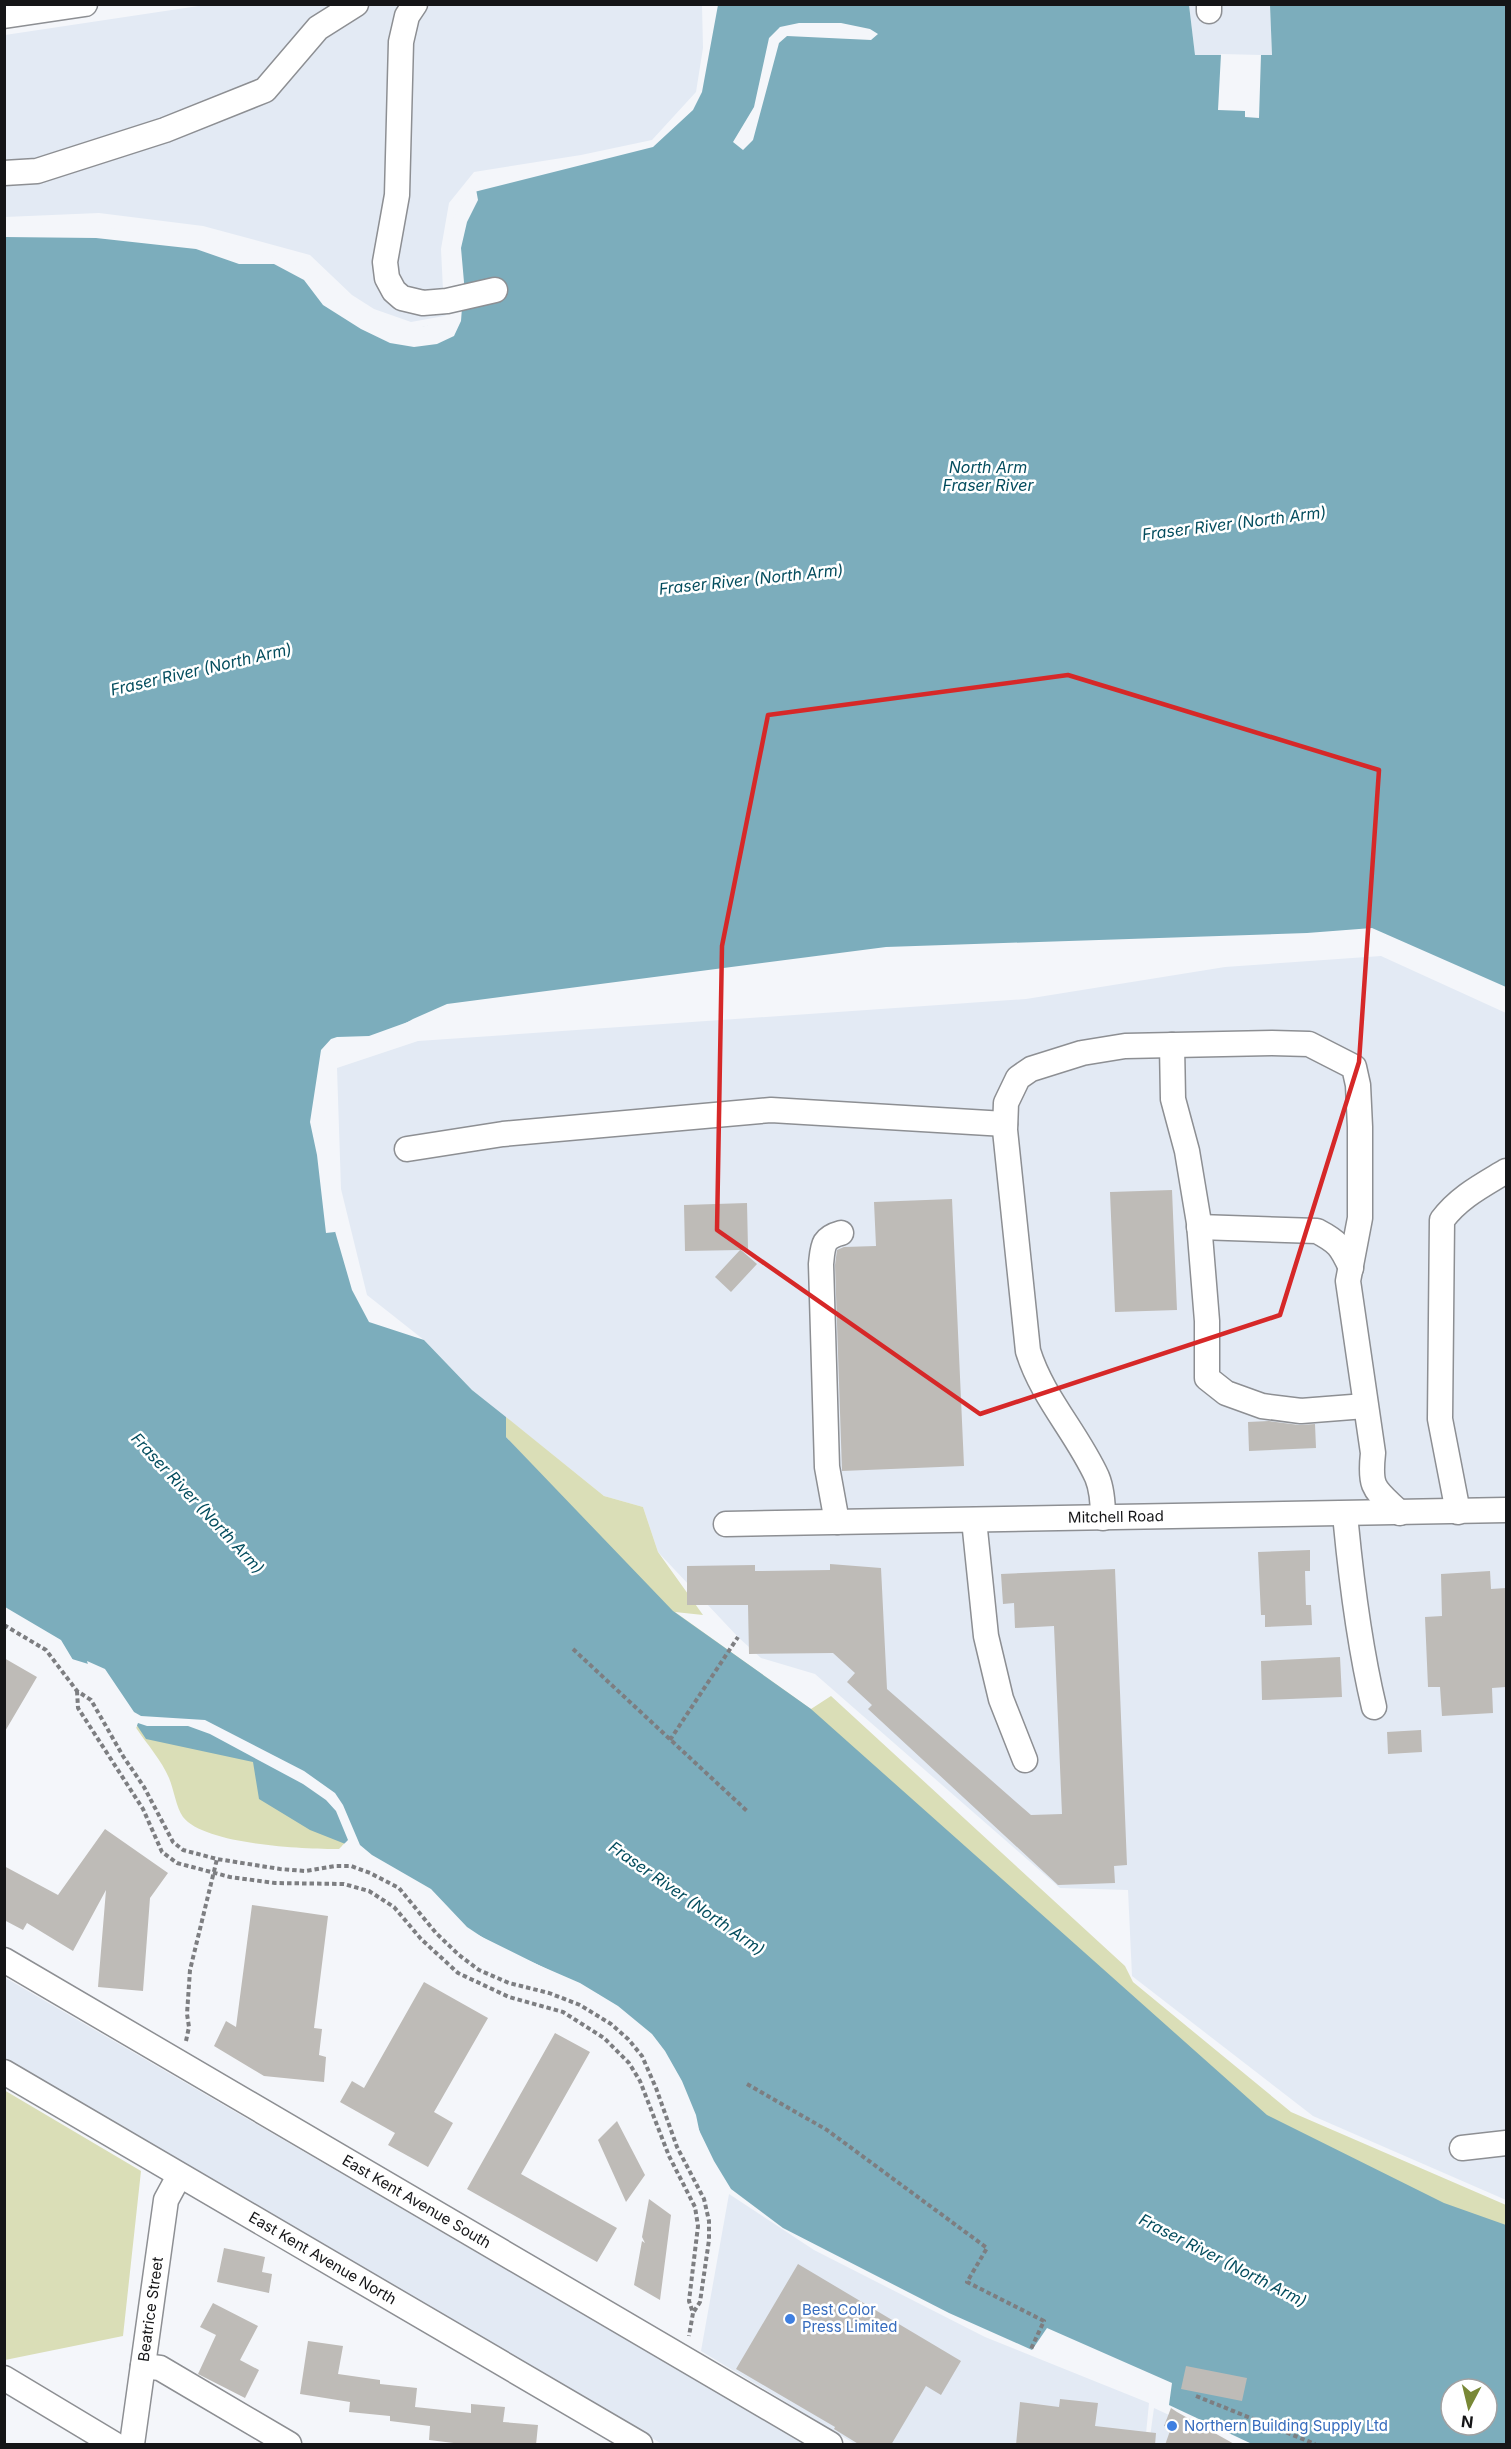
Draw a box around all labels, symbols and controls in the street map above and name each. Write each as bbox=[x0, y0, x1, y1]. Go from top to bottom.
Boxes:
water label: North Arm Fraser River bbox=[943, 457, 1034, 495]
water label: Fraser River (North Arm) bbox=[1141, 502, 1327, 544]
water label: Fraser River (North Arm) bbox=[658, 559, 844, 599]
water label: Fraser River (North Arm) bbox=[108, 638, 294, 700]
water label: Fraser River (North Arm) bbox=[127, 1428, 269, 1578]
street label: Mitchell Road bbox=[1068, 1506, 1164, 1527]
water label: Fraser River (North Arm) bbox=[605, 1837, 769, 1959]
street label: East Kent Avenue South bbox=[339, 2150, 494, 2252]
street label: East Kent Avenue North bbox=[246, 2207, 400, 2308]
water label: Fraser River (North Arm) bbox=[1136, 2209, 1310, 2311]
street label: Beatrice Street bbox=[134, 2256, 167, 2363]
place label: Best Color Press Limited bbox=[802, 2300, 897, 2336]
marker: Best Color Press Limited bbox=[783, 2312, 797, 2326]
north arrow bbox=[1439, 2377, 1499, 2437]
text: N bbox=[1460, 2411, 1474, 2433]
place label: Northern Building Supply Ltd bbox=[1184, 2416, 1388, 2435]
marker: Northern Building Supply Ltd bbox=[1165, 2419, 1179, 2433]

